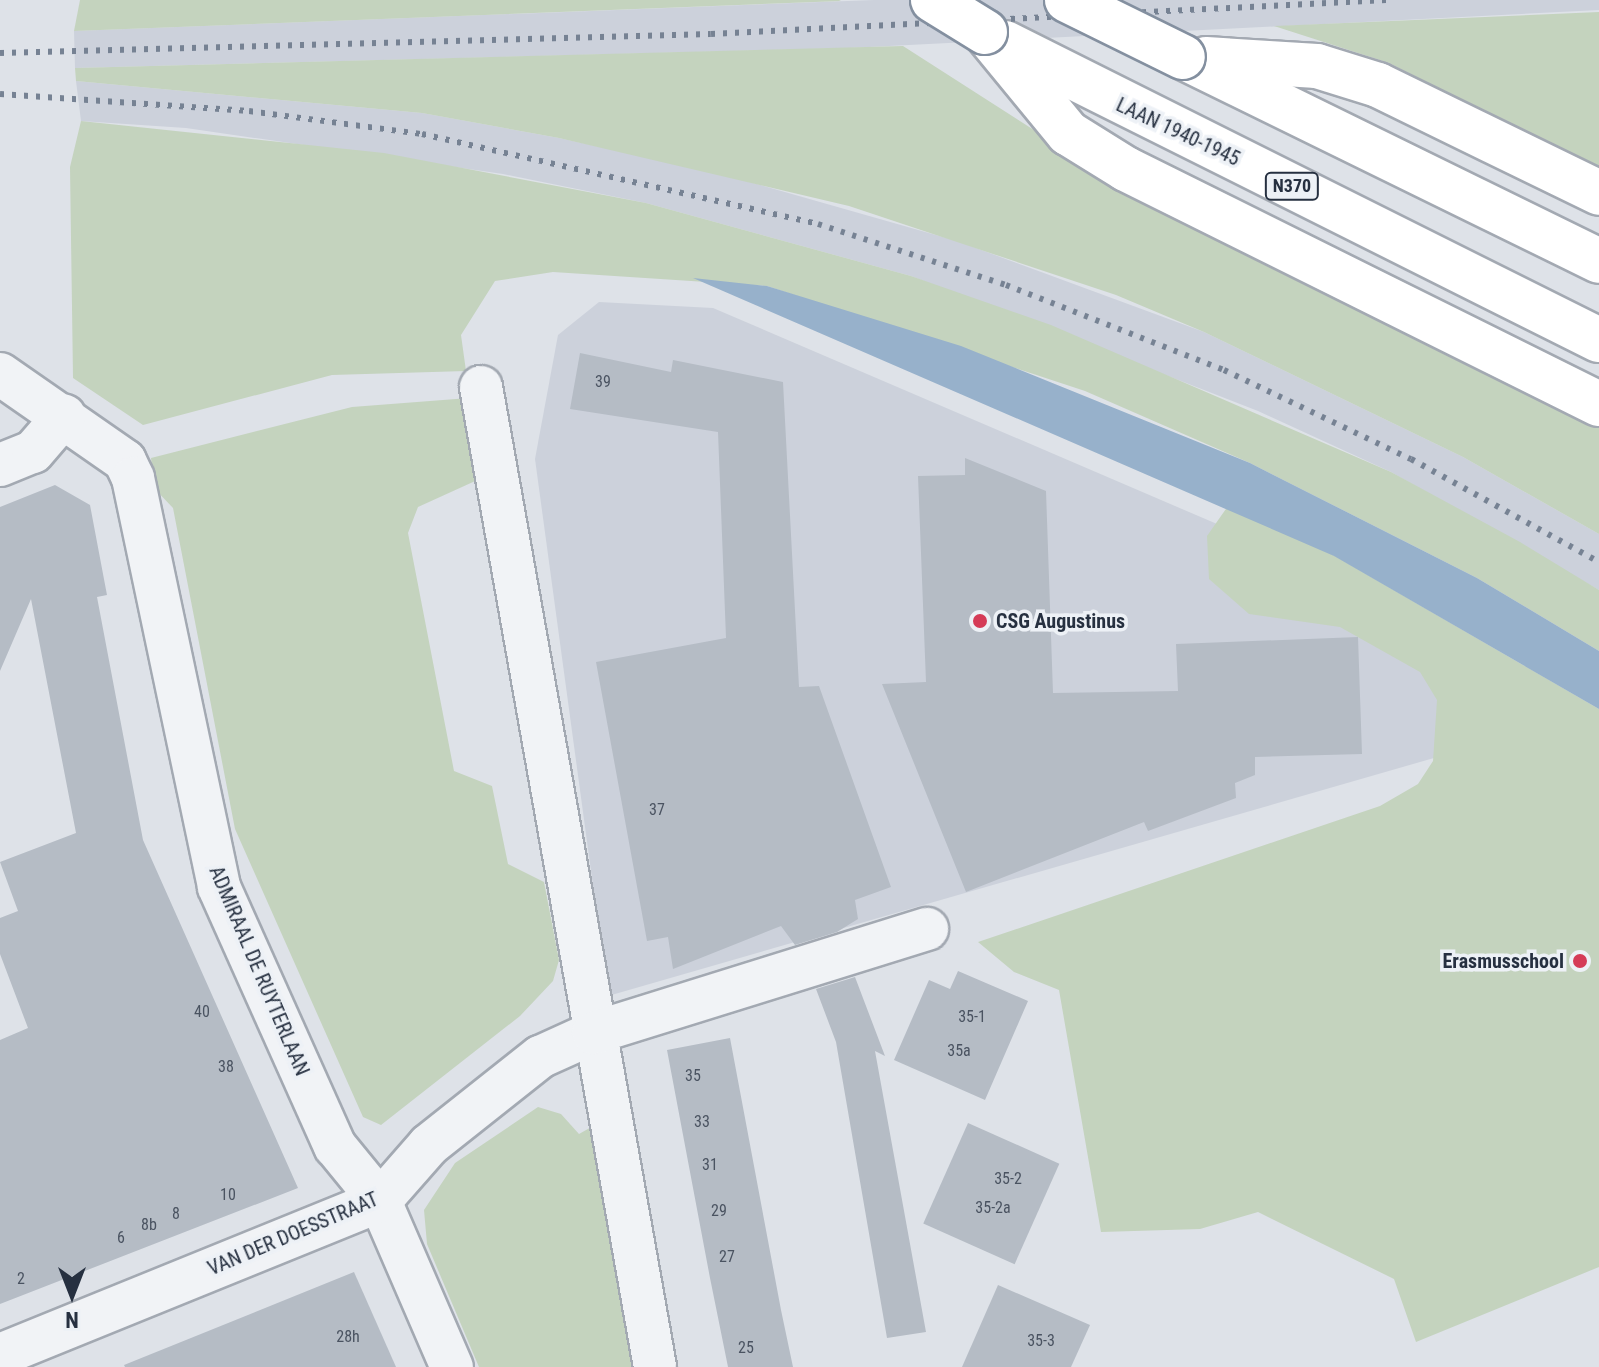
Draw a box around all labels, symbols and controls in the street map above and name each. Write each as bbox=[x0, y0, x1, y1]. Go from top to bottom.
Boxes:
street label: LAAN 1940-1945 bbox=[1112, 93, 1244, 171]
road number: N370 bbox=[1264, 172, 1320, 200]
house number: 39 bbox=[595, 372, 611, 392]
place label: CSG Augustinus bbox=[996, 609, 1125, 633]
marker: CSG Augustinus bbox=[971, 612, 989, 630]
house number: 37 bbox=[649, 800, 665, 820]
street label: ADMIRAAL DE RUYTERLAAN bbox=[204, 863, 314, 1079]
place label: Erasmusschool bbox=[1443, 949, 1564, 973]
marker: Erasmusschool bbox=[1571, 952, 1589, 970]
house number: 40 bbox=[194, 1002, 210, 1022]
house number: 35-1 bbox=[958, 1007, 986, 1027]
house number: 35a bbox=[947, 1041, 971, 1061]
house number: 38 bbox=[218, 1057, 234, 1077]
house number: 35 bbox=[685, 1066, 701, 1086]
house number: 33 bbox=[694, 1112, 710, 1132]
house number: 31 bbox=[702, 1155, 718, 1175]
house number: 35-2 bbox=[994, 1169, 1022, 1189]
house number: 10 bbox=[220, 1185, 236, 1205]
street label: VAN DER DOESSTRAAT bbox=[204, 1187, 382, 1281]
house number: 35-2a bbox=[975, 1198, 1011, 1218]
house number: 29 bbox=[711, 1201, 727, 1221]
house number: 8 bbox=[172, 1204, 180, 1224]
house number: 8b bbox=[141, 1215, 157, 1235]
house number: 6 bbox=[117, 1228, 125, 1248]
house number: 27 bbox=[719, 1247, 735, 1267]
north arrow bbox=[32, 1255, 112, 1335]
house number: 2 bbox=[17, 1269, 25, 1289]
text: N bbox=[65, 1307, 79, 1332]
house number: 28h bbox=[336, 1327, 360, 1347]
house number: 35-3 bbox=[1027, 1331, 1055, 1351]
house number: 25 bbox=[738, 1338, 754, 1358]

